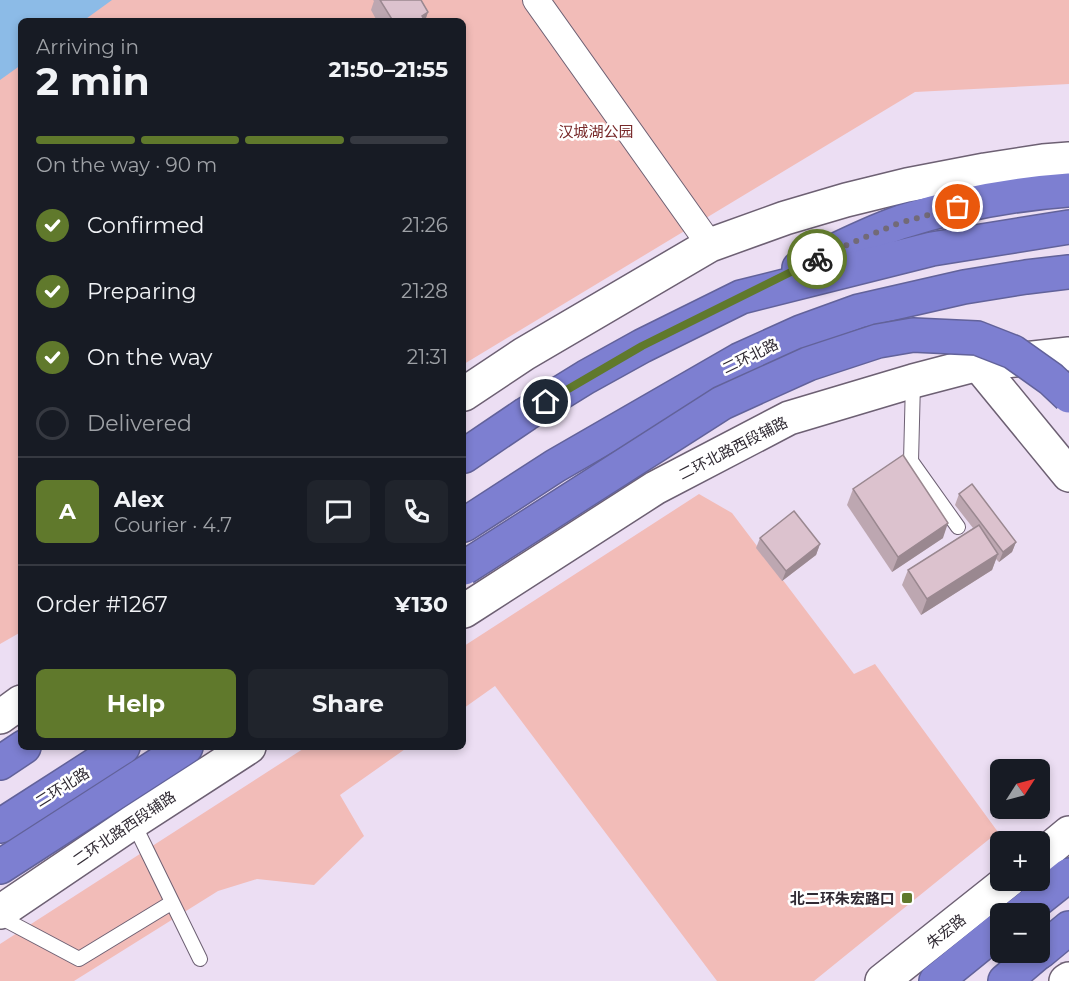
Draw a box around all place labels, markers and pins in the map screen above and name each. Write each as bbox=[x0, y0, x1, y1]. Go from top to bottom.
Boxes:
pin bbox=[932, 181, 983, 232]
pin bbox=[520, 376, 571, 427]
place label: 北二环朱宏路口 bbox=[790, 889, 895, 908]
marker: 北二环朱宏路口 bbox=[900, 891, 914, 905]

